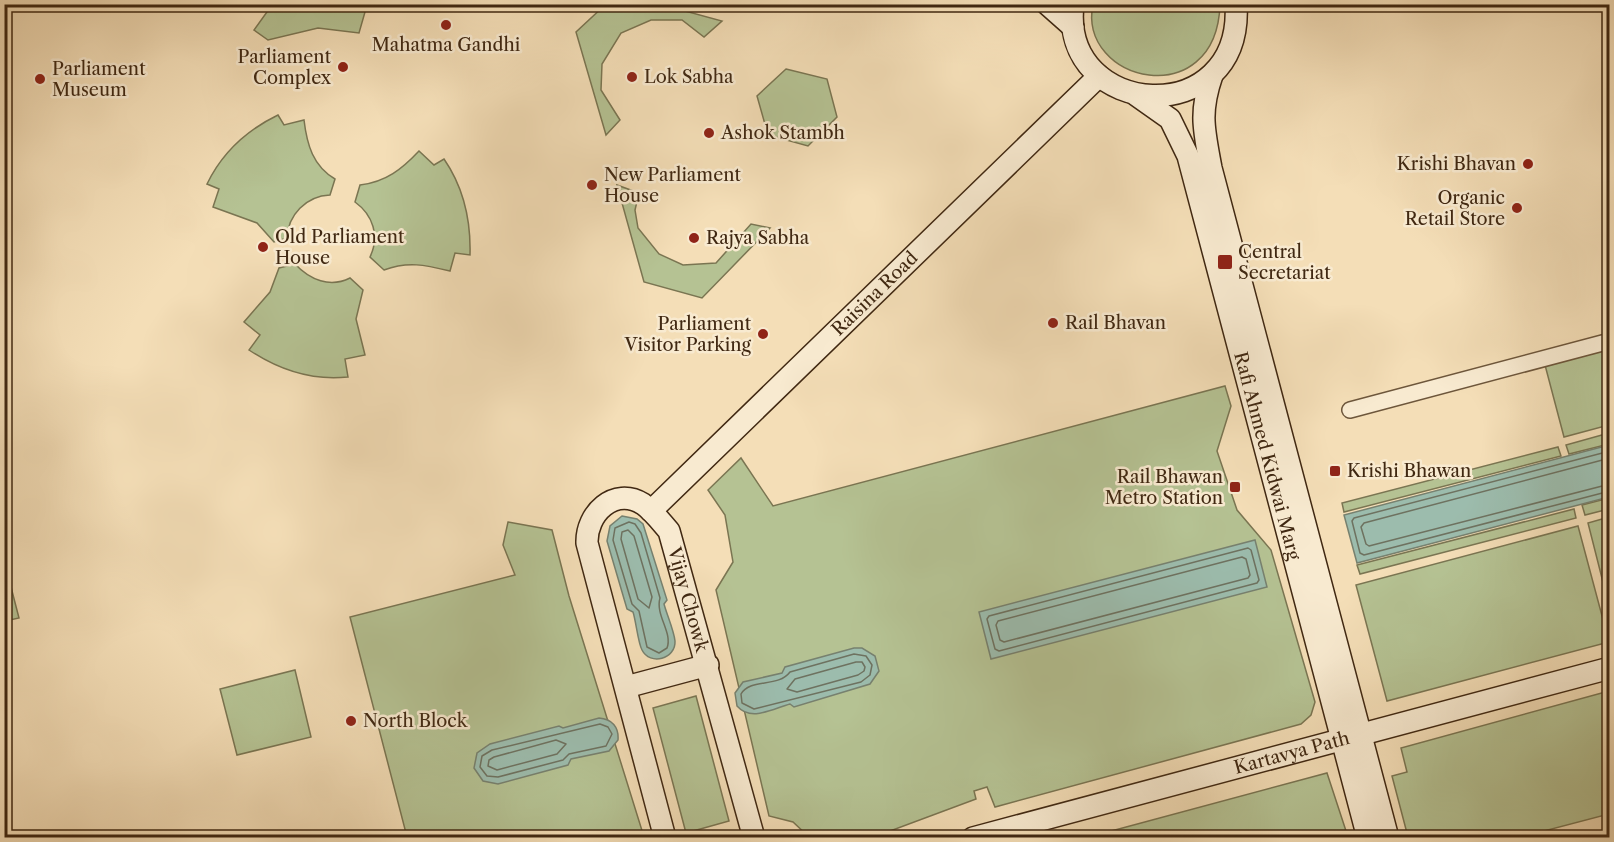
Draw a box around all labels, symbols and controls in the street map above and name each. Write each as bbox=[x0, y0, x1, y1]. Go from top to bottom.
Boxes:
marker: Mahatma Gandhi bbox=[439, 18, 453, 32]
place label: Mahatma Gandhi bbox=[372, 34, 521, 56]
place label: Parliament Complex bbox=[238, 46, 332, 89]
place label: Parliament Museum bbox=[52, 58, 146, 101]
marker: Parliament Complex bbox=[336, 60, 350, 74]
place label: Lok Sabha bbox=[644, 66, 734, 88]
marker: Lok Sabha bbox=[625, 70, 639, 84]
marker: Parliament Museum bbox=[33, 72, 47, 86]
place label: Ashok Stambh bbox=[720, 122, 845, 144]
marker: Ashok Stambh bbox=[702, 126, 716, 140]
place label: Krishi Bhavan bbox=[1397, 153, 1516, 175]
marker: Krishi Bhavan bbox=[1521, 157, 1535, 171]
place label: New Parliament House bbox=[604, 164, 741, 207]
marker: New Parliament House bbox=[585, 178, 599, 192]
place label: Organic Retail Store bbox=[1405, 187, 1505, 230]
marker: Organic Retail Store bbox=[1510, 201, 1524, 215]
place label: Old Parliament House bbox=[275, 226, 405, 269]
place label: Rajya Sabha bbox=[706, 227, 810, 249]
marker: Rajya Sabha bbox=[687, 231, 701, 245]
marker: Old Parliament House bbox=[256, 240, 270, 254]
place label: Central Secretariat bbox=[1238, 241, 1331, 284]
street label: Raisina Road bbox=[827, 247, 922, 340]
marker: Central Secretariat bbox=[1216, 253, 1234, 271]
place label: Rail Bhavan bbox=[1065, 312, 1166, 334]
place label: Parliament Visitor Parking bbox=[623, 313, 752, 356]
marker: Rail Bhavan bbox=[1046, 316, 1060, 330]
marker: Parliament Visitor Parking bbox=[756, 327, 770, 341]
street label: Rafi Ahmed Kidwai Marg bbox=[1229, 350, 1305, 563]
place label: Krishi Bhawan bbox=[1347, 460, 1471, 482]
marker: Krishi Bhawan bbox=[1328, 464, 1342, 478]
place label: Rail Bhawan Metro Station bbox=[1105, 466, 1223, 509]
marker: Rail Bhawan Metro Station bbox=[1228, 480, 1242, 494]
street label: Vijay Chowk bbox=[663, 544, 713, 656]
place label: North Block bbox=[363, 710, 469, 732]
marker: North Block bbox=[344, 714, 358, 728]
street label: Kartavya Path bbox=[1232, 727, 1352, 779]

